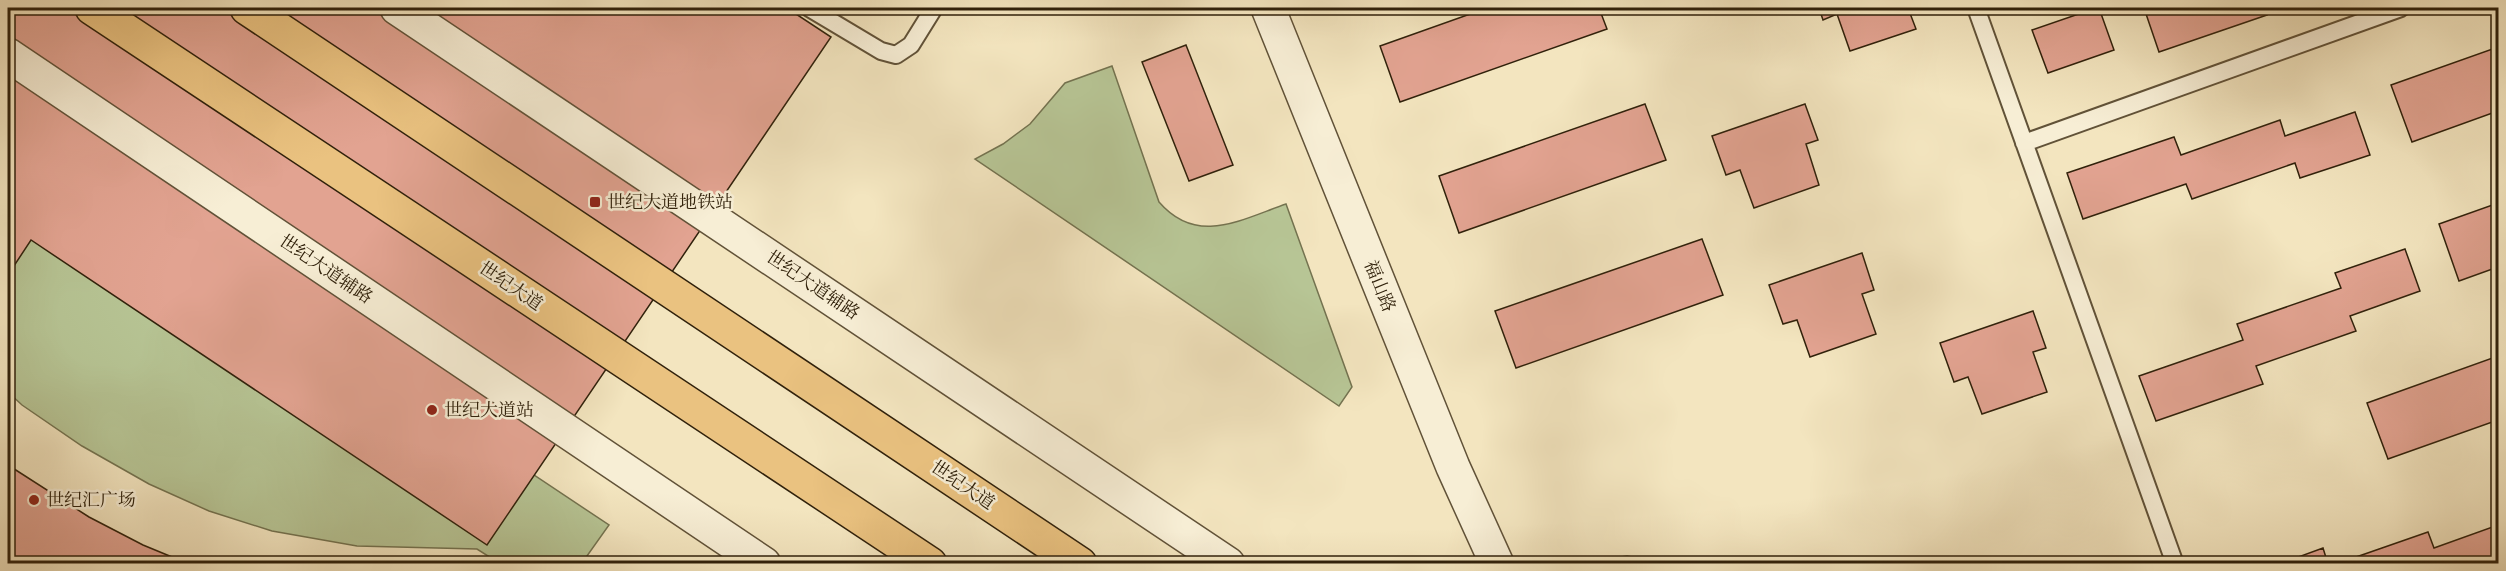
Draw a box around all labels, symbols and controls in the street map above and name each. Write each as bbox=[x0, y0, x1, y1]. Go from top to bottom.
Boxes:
place label: 世纪大道地铁站 bbox=[607, 190, 733, 214]
marker: 世纪大道地铁站 bbox=[588, 195, 602, 209]
street label: 世纪大道辅路 bbox=[275, 229, 377, 309]
street label: 世纪大道辅路 bbox=[762, 245, 864, 325]
street label: 世纪大道 bbox=[474, 256, 548, 316]
street label: 福山路 bbox=[1359, 256, 1401, 316]
place label: 世纪大道站 bbox=[444, 398, 534, 422]
marker: 世纪大道站 bbox=[425, 403, 439, 417]
street label: 世纪大道 bbox=[926, 455, 1000, 515]
place label: 世纪汇广场 bbox=[46, 488, 136, 512]
marker: 世纪汇广场 bbox=[27, 493, 41, 507]

